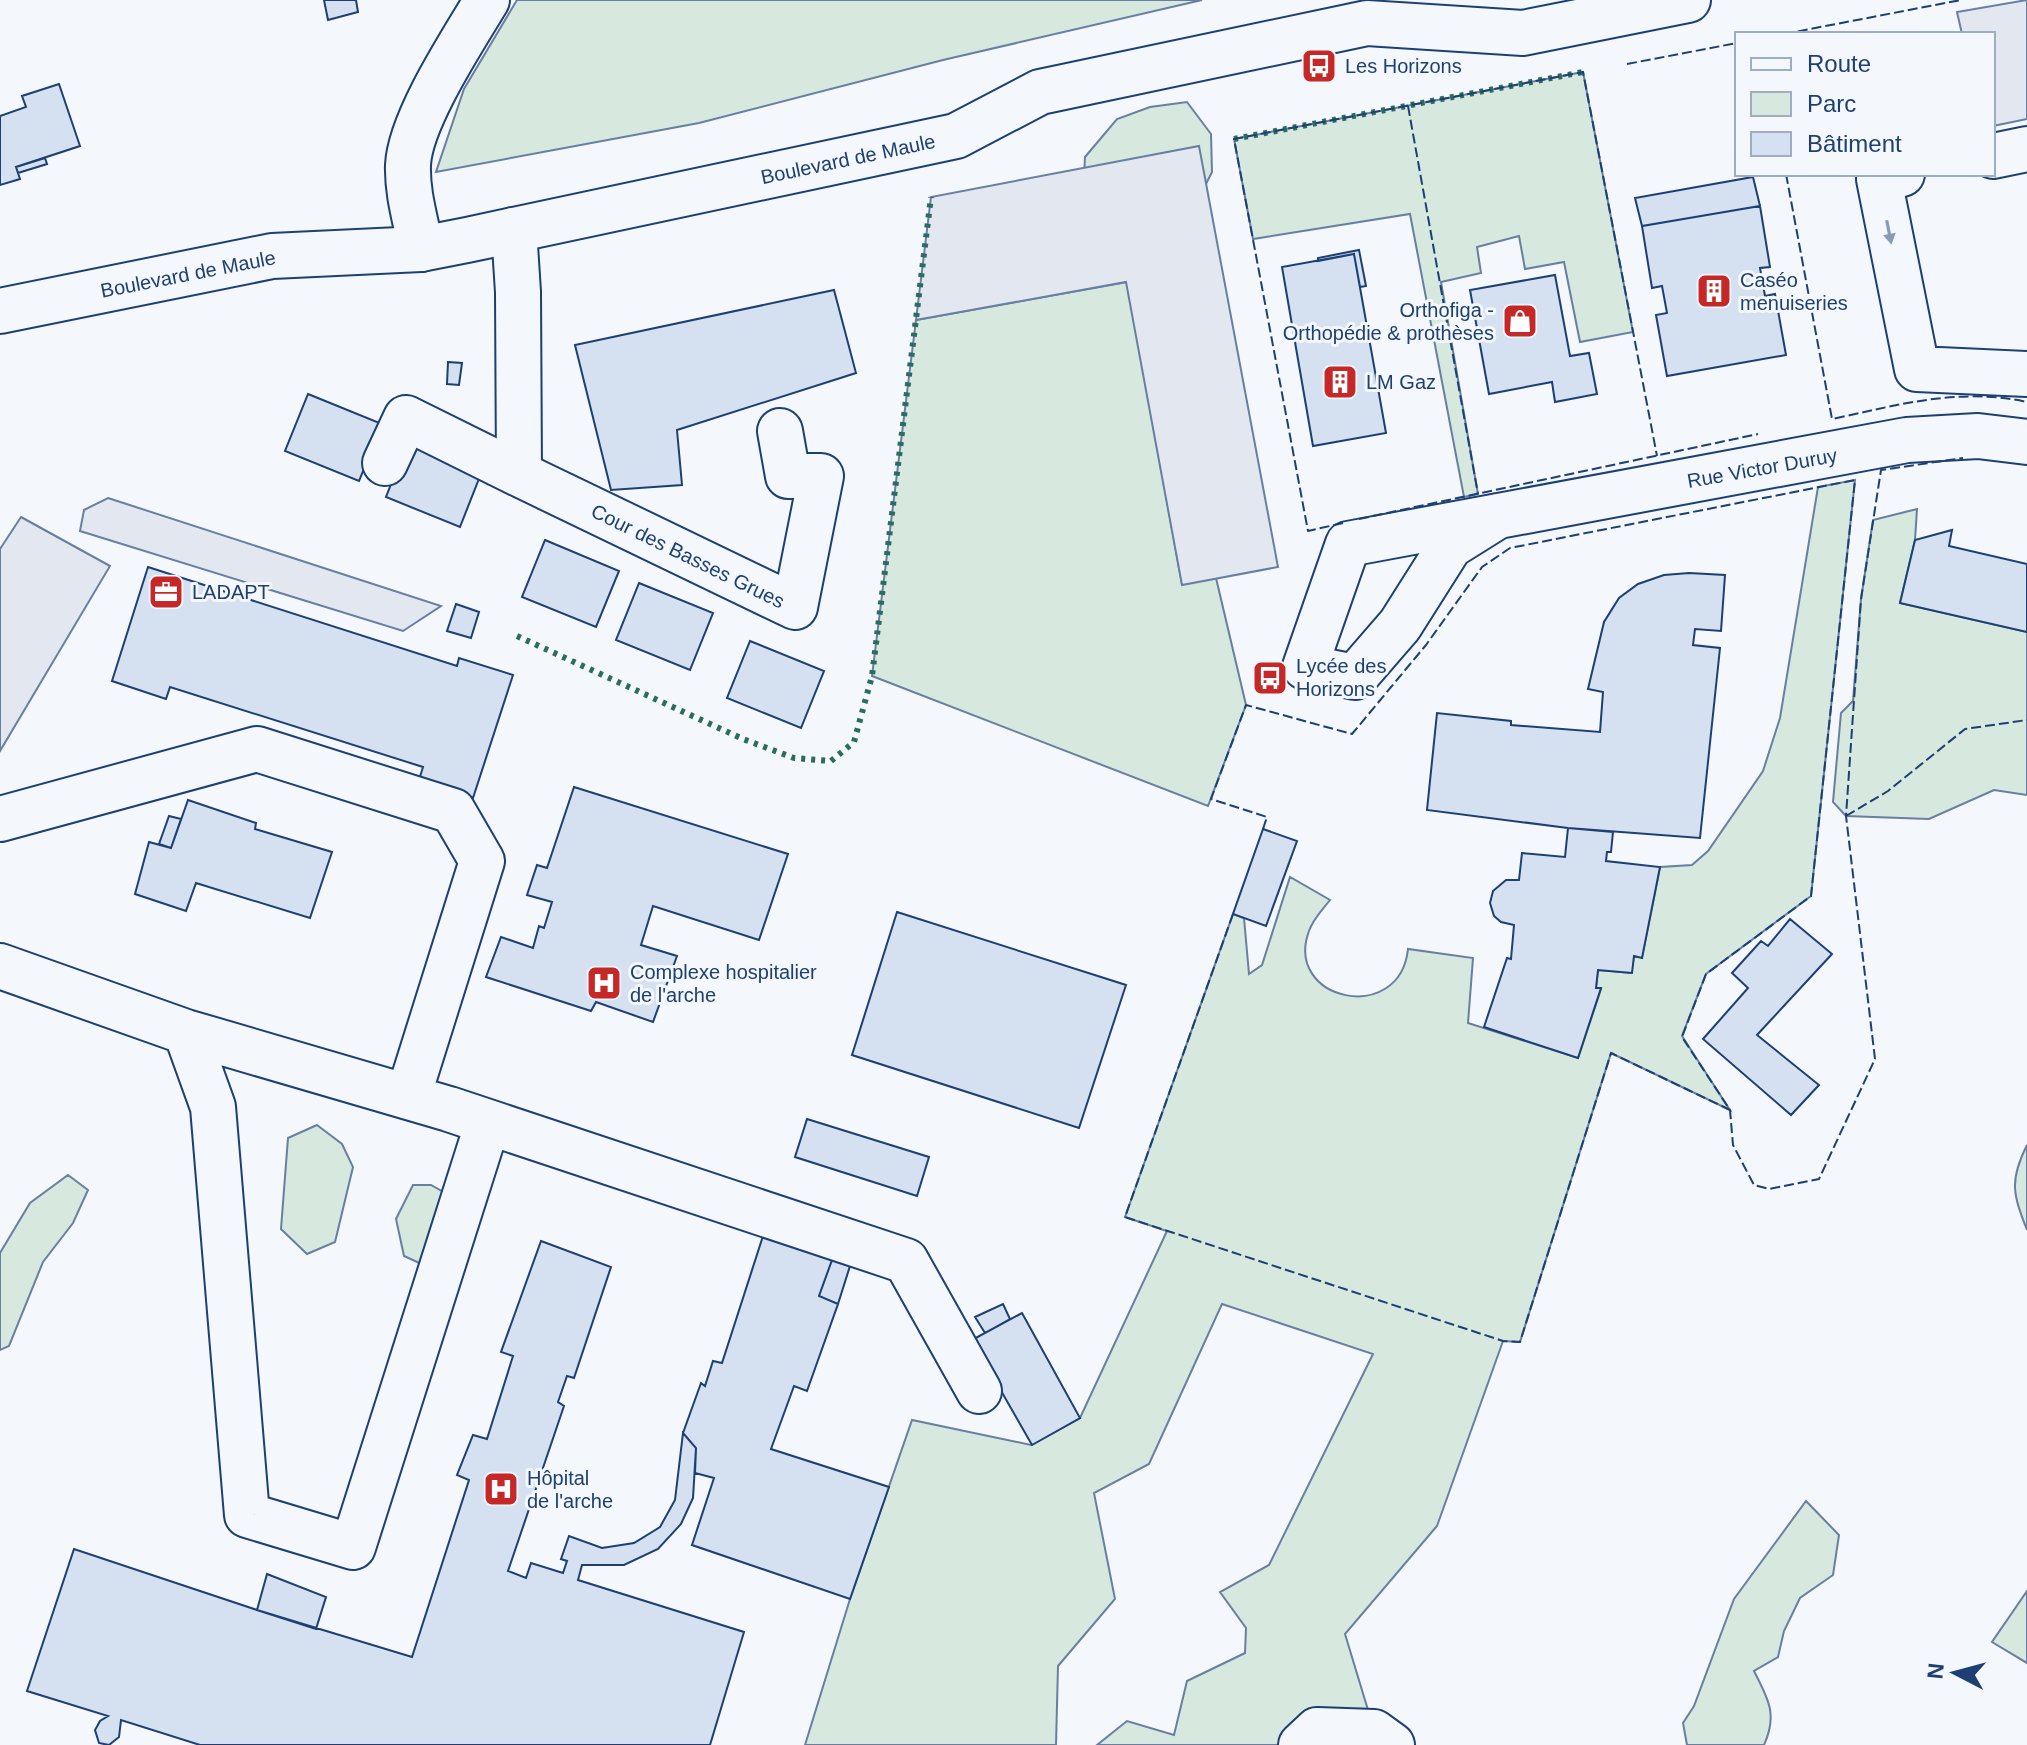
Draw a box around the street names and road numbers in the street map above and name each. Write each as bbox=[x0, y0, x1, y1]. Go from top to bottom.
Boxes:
street label: Boulevard de Maule bbox=[759, 130, 937, 188]
street label: Boulevard de Maule bbox=[99, 246, 277, 302]
street label: Rue Victor Duruy bbox=[1685, 444, 1839, 492]
street label: Cour des Basses Grues bbox=[588, 500, 788, 612]

